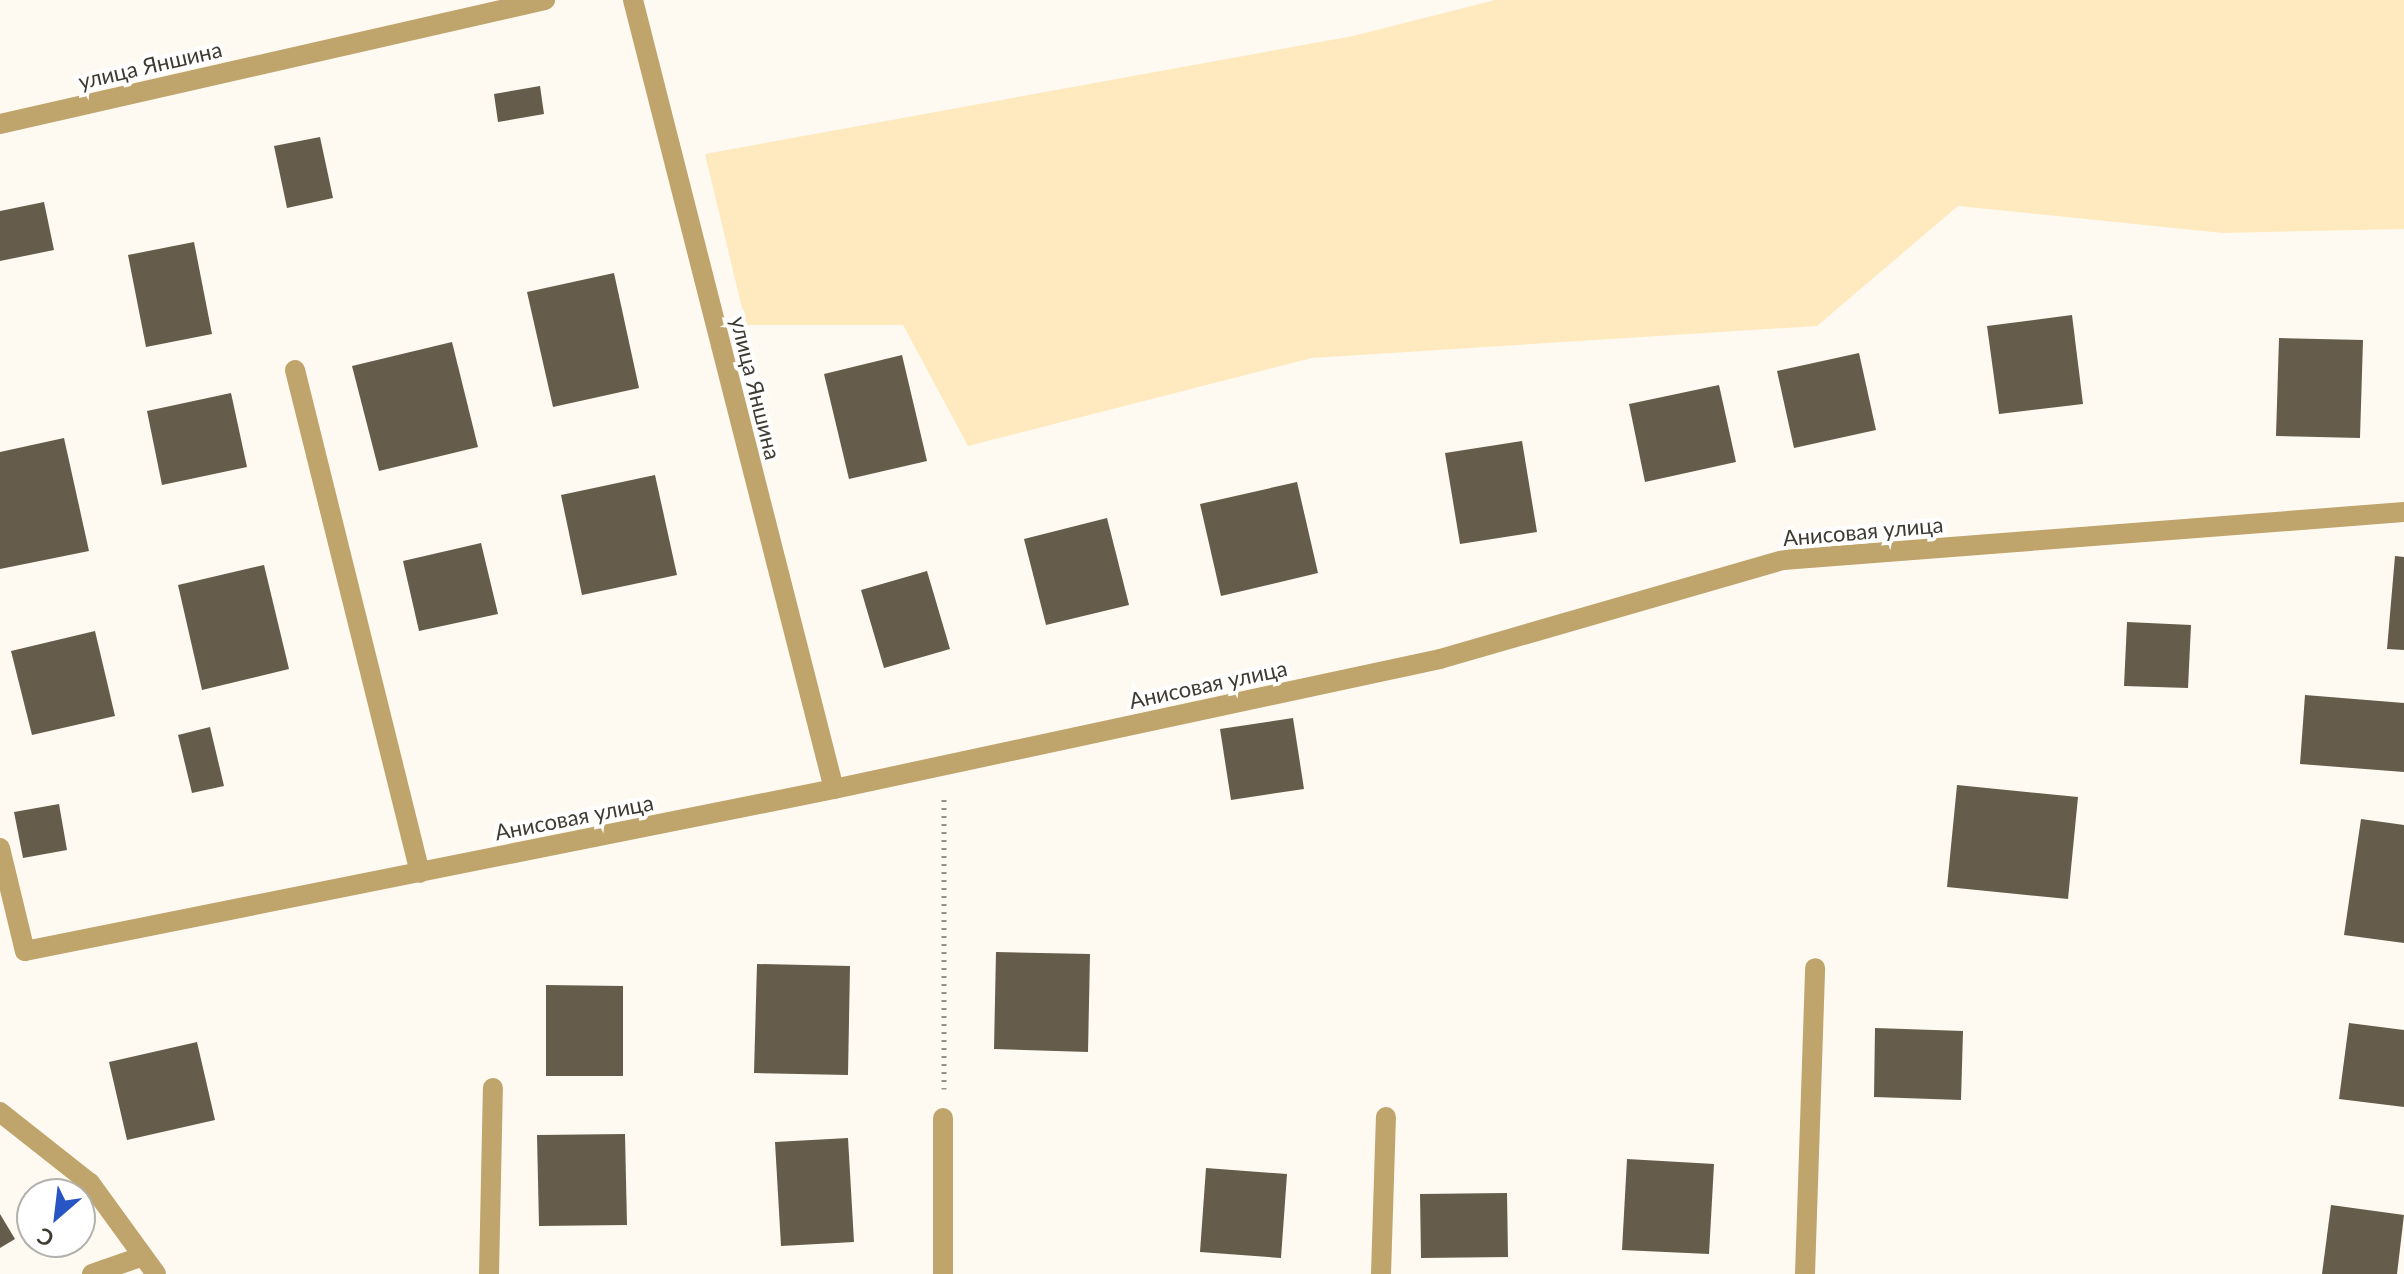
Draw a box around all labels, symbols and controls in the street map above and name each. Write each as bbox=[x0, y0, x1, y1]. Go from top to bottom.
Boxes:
street label: улица Яншина bbox=[76, 36, 224, 94]
street label: улица Яншина bbox=[725, 314, 787, 462]
street label: Анисовая улица bbox=[1782, 511, 1944, 551]
street label: Анисовая улица bbox=[1126, 654, 1290, 714]
street label: Анисовая улица bbox=[492, 789, 656, 845]
north arrow bbox=[16, 1178, 96, 1258]
text: С bbox=[33, 1223, 58, 1253]

